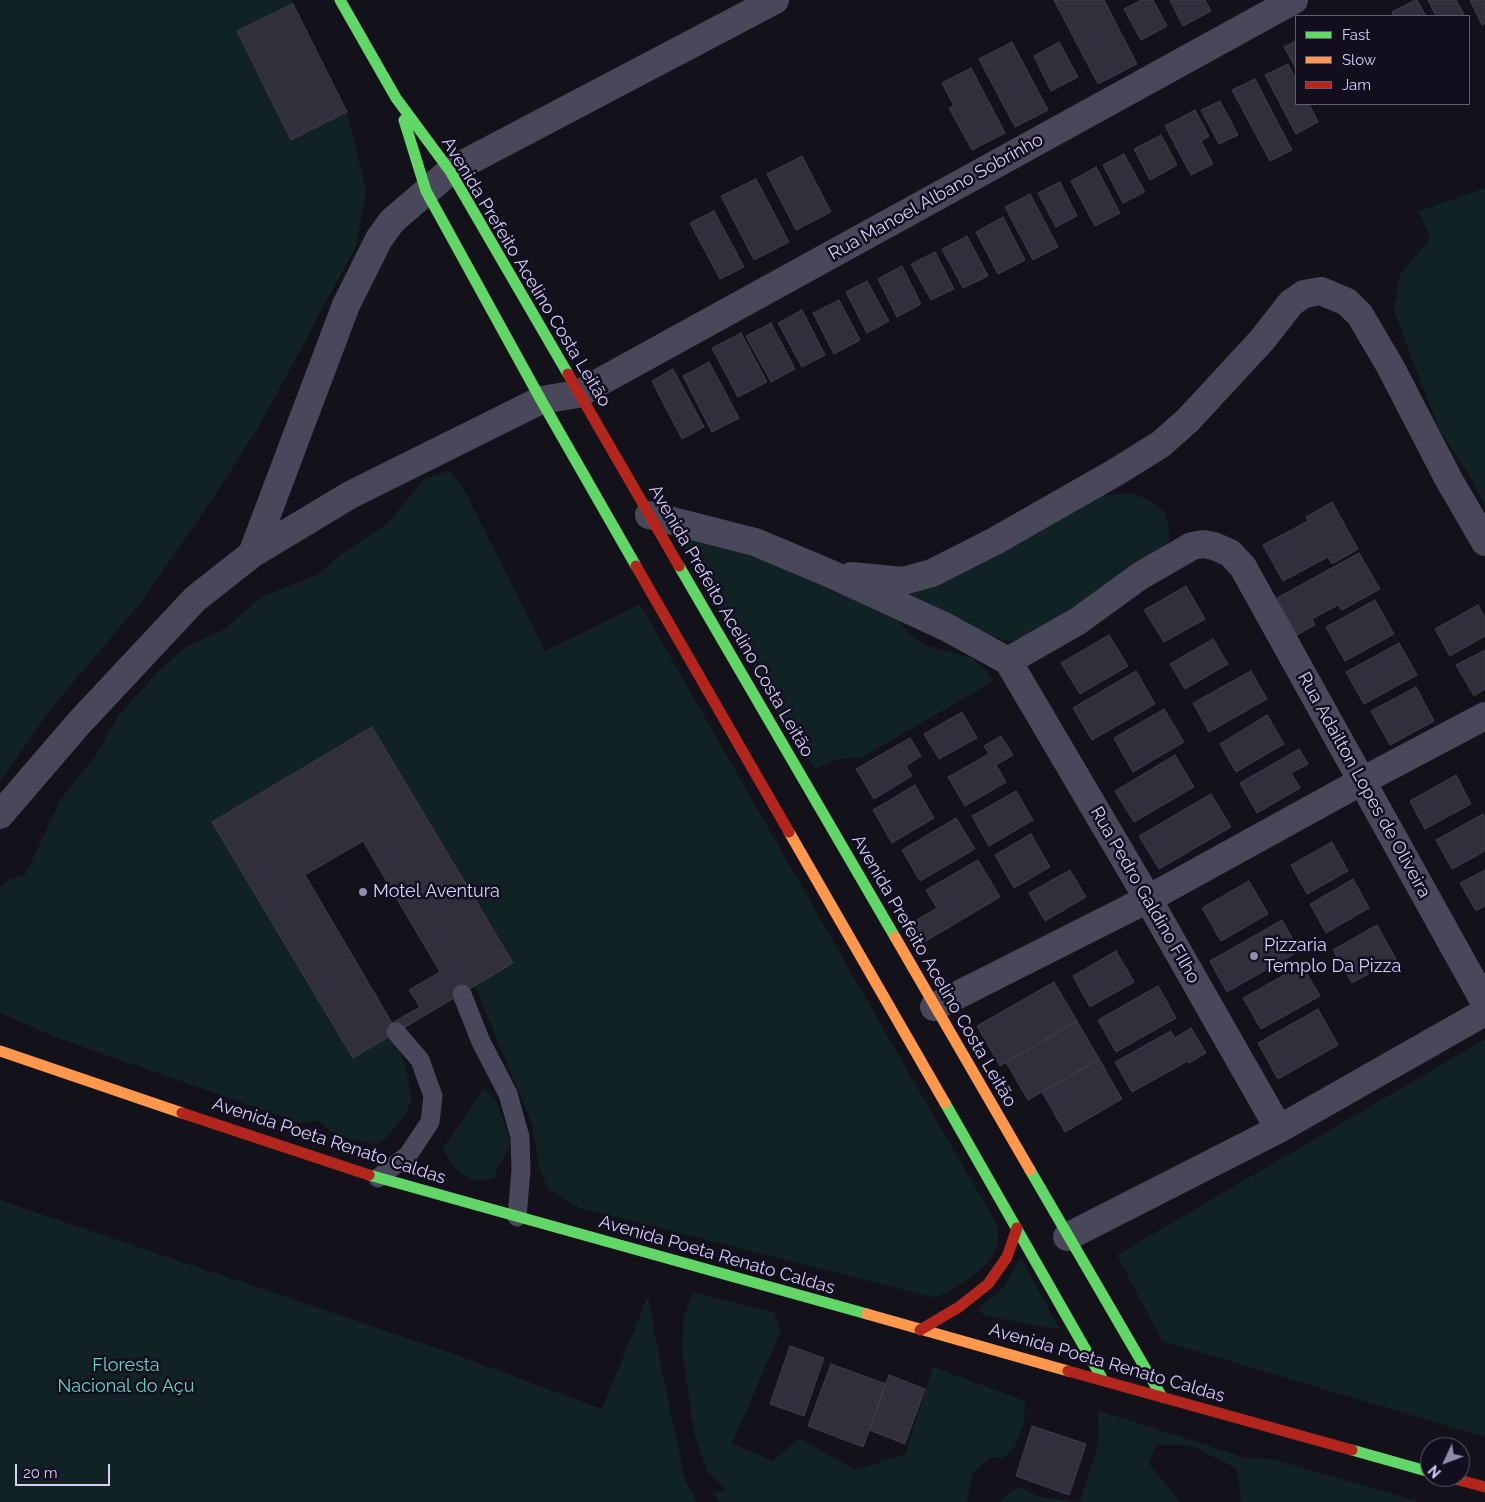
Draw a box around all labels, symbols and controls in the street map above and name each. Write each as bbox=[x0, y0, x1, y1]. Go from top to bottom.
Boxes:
legend bbox=[1295, 15, 1470, 105]
text: Fast bbox=[1342, 26, 1370, 44]
text: Slow bbox=[1342, 51, 1376, 69]
text: Jam bbox=[1342, 76, 1371, 94]
street label: Rua Manoel Albano Sobrinho bbox=[825, 129, 1047, 265]
street label: Avenida Prefeito Acelino Costa Leitão bbox=[437, 133, 615, 411]
street label: Avenida Prefeito Acelino Costa Leitão bbox=[644, 481, 818, 761]
street label: Rua Adailton Lopes de Oliveira bbox=[1293, 668, 1435, 902]
street label: Rua Pedro Galdino FIlho bbox=[1086, 803, 1204, 987]
street label: Avenida Prefeito Acelino Costa Leitão bbox=[847, 831, 1021, 1111]
place label: Motel Aventura bbox=[373, 881, 500, 903]
marker: Motel Aventura bbox=[357, 886, 369, 898]
place label: Pizzaria Templo Da Pizza bbox=[1264, 935, 1401, 978]
marker: Pizzaria Templo Da Pizza bbox=[1248, 950, 1260, 962]
street label: Avenida Poeta Renato Caldas bbox=[210, 1093, 448, 1189]
street label: Avenida Poeta Renato Caldas bbox=[597, 1211, 837, 1299]
street label: Avenida Poeta Renato Caldas bbox=[987, 1319, 1227, 1407]
park label: Floresta Nacional do Açu bbox=[58, 1355, 194, 1398]
north arrow bbox=[1420, 1437, 1470, 1487]
scale bar bbox=[18, 1454, 112, 1486]
text: N bbox=[1425, 1462, 1444, 1481]
text: 20 m bbox=[23, 1464, 58, 1482]

